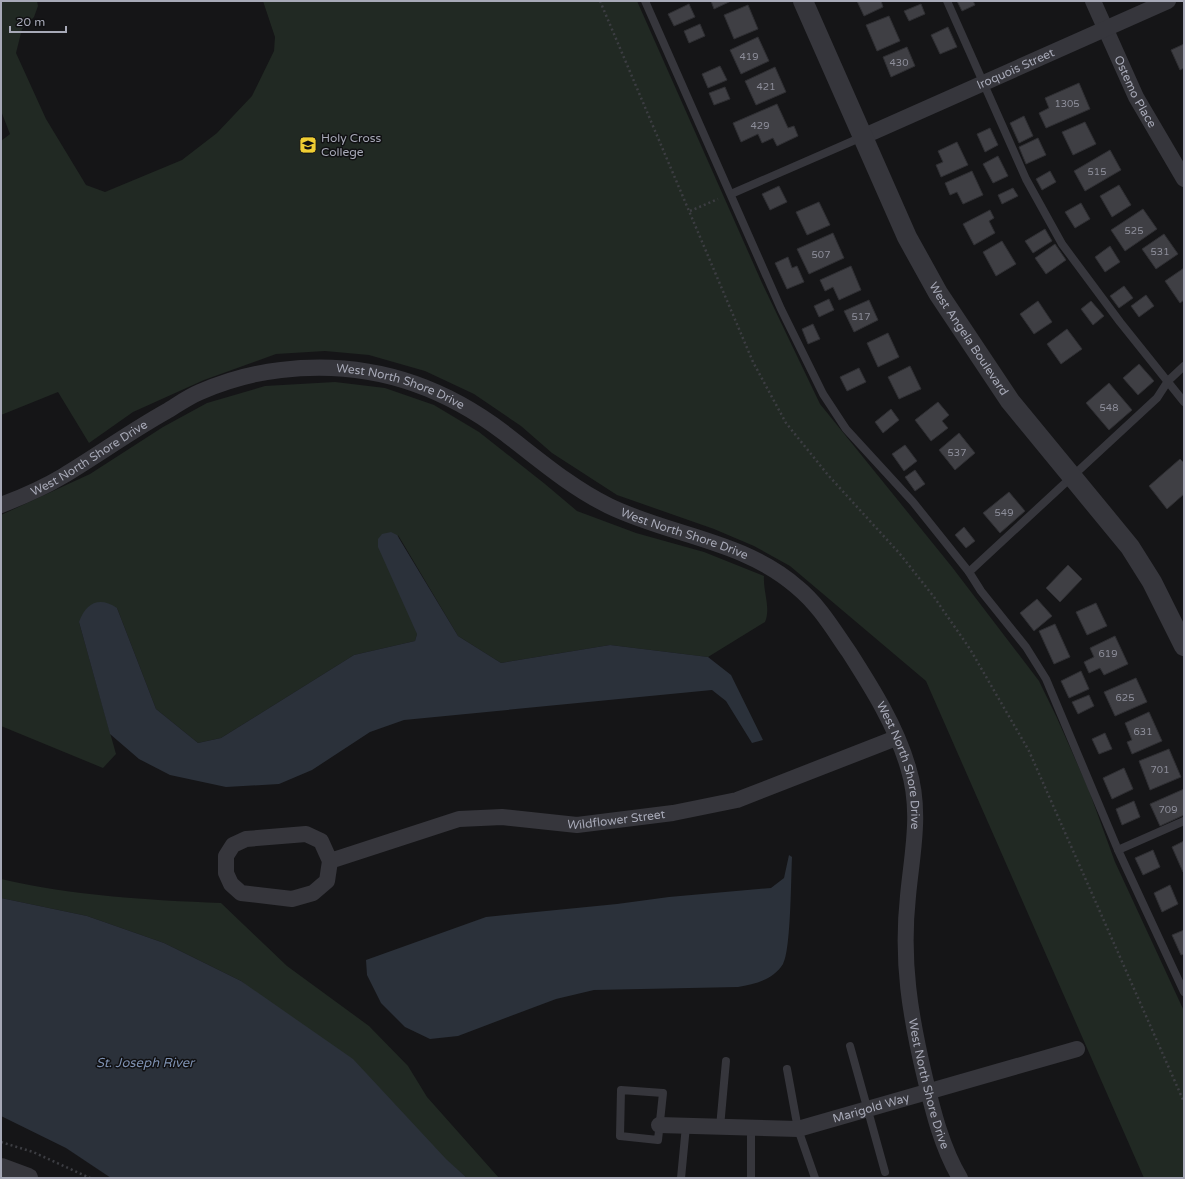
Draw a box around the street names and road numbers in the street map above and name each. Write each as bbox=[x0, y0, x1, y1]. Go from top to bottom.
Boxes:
street label: Iroquois Street bbox=[975, 45, 1057, 92]
street label: Ostemo Place bbox=[1111, 53, 1159, 130]
street label: West Angela Boulevard bbox=[926, 280, 1011, 398]
street label: West North Shore Drive bbox=[336, 361, 467, 412]
street label: West North Shore Drive bbox=[28, 417, 150, 499]
street label: West North Shore Drive bbox=[619, 505, 751, 562]
street label: West North Shore Drive bbox=[874, 699, 922, 830]
street label: Wildflower Street bbox=[566, 807, 666, 832]
street label: West North Shore Drive bbox=[906, 1017, 952, 1151]
street label: Marigold Way bbox=[831, 1090, 912, 1126]

